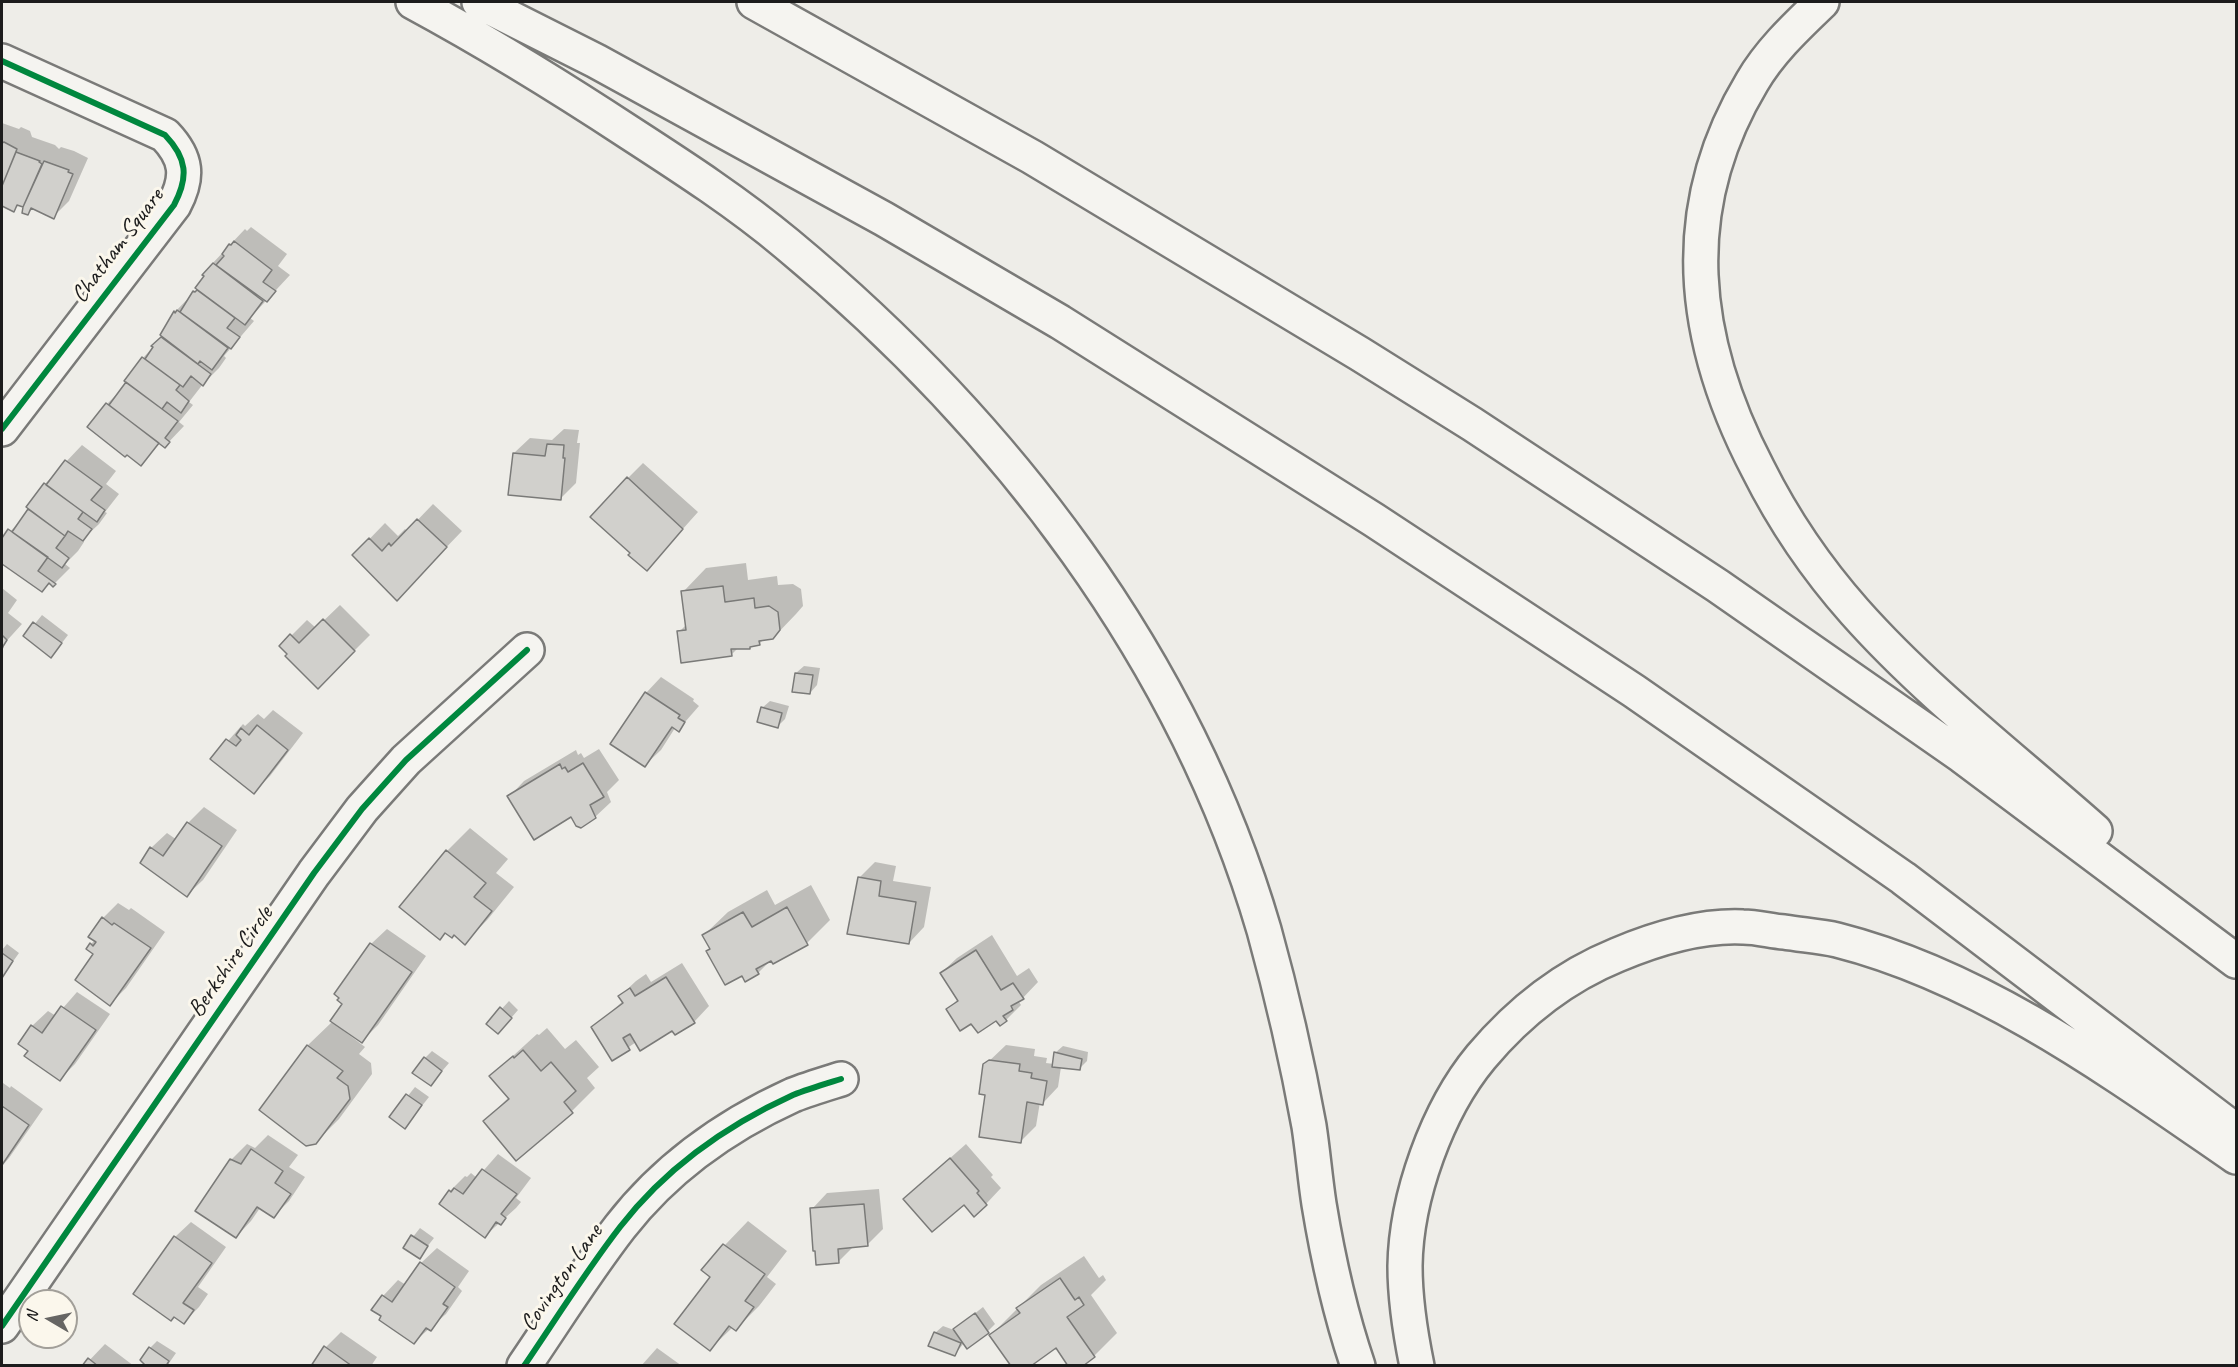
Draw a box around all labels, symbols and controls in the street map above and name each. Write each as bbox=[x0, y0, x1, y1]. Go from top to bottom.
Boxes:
street label: Chatham Square bbox=[66, 183, 170, 309]
street label: Berkshire Circle bbox=[182, 901, 280, 1023]
street label: Covington Lane bbox=[515, 1219, 609, 1337]
north arrow bbox=[18, 1289, 78, 1349]
text: N bbox=[22, 1310, 43, 1323]

